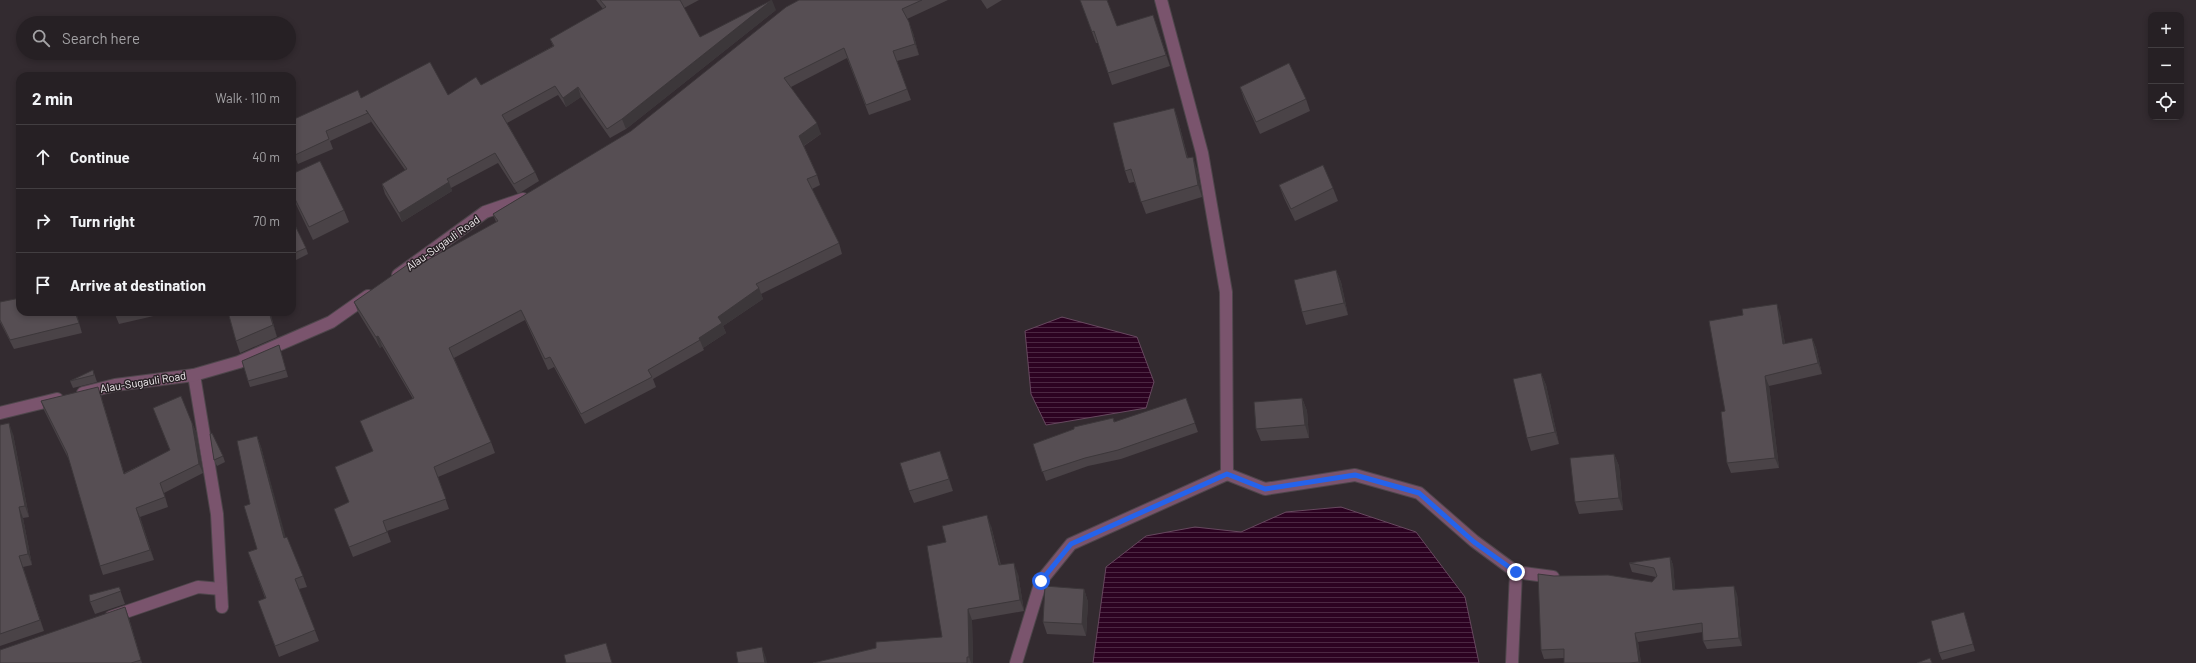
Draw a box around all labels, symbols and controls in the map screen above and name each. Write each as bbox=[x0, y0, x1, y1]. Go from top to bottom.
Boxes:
map controls bbox=[2148, 12, 2184, 120]
button: + bbox=[2148, 12, 2184, 48]
search box bbox=[16, 16, 296, 60]
icon: search bbox=[30, 27, 52, 49]
text: Search here bbox=[62, 29, 140, 47]
button: − bbox=[2148, 48, 2184, 84]
button: locate bbox=[2148, 84, 2184, 120]
text: 2 min bbox=[32, 88, 73, 108]
text: Walk · 110 m bbox=[215, 90, 280, 106]
icon: ahead bbox=[32, 146, 54, 168]
text: Continue bbox=[70, 148, 130, 166]
text: 40 m bbox=[252, 149, 280, 165]
icon: right bbox=[32, 210, 54, 232]
text: Turn right bbox=[70, 212, 135, 230]
street label: Alau-Sugauli Road bbox=[403, 212, 482, 273]
text: 70 m bbox=[253, 213, 280, 229]
icon: arrive bbox=[32, 274, 54, 296]
text: Arrive at destination bbox=[70, 276, 206, 294]
street label: Alau-Sugauli Road bbox=[99, 368, 187, 395]
route end bbox=[1507, 563, 1525, 581]
route start bbox=[1032, 572, 1050, 590]

